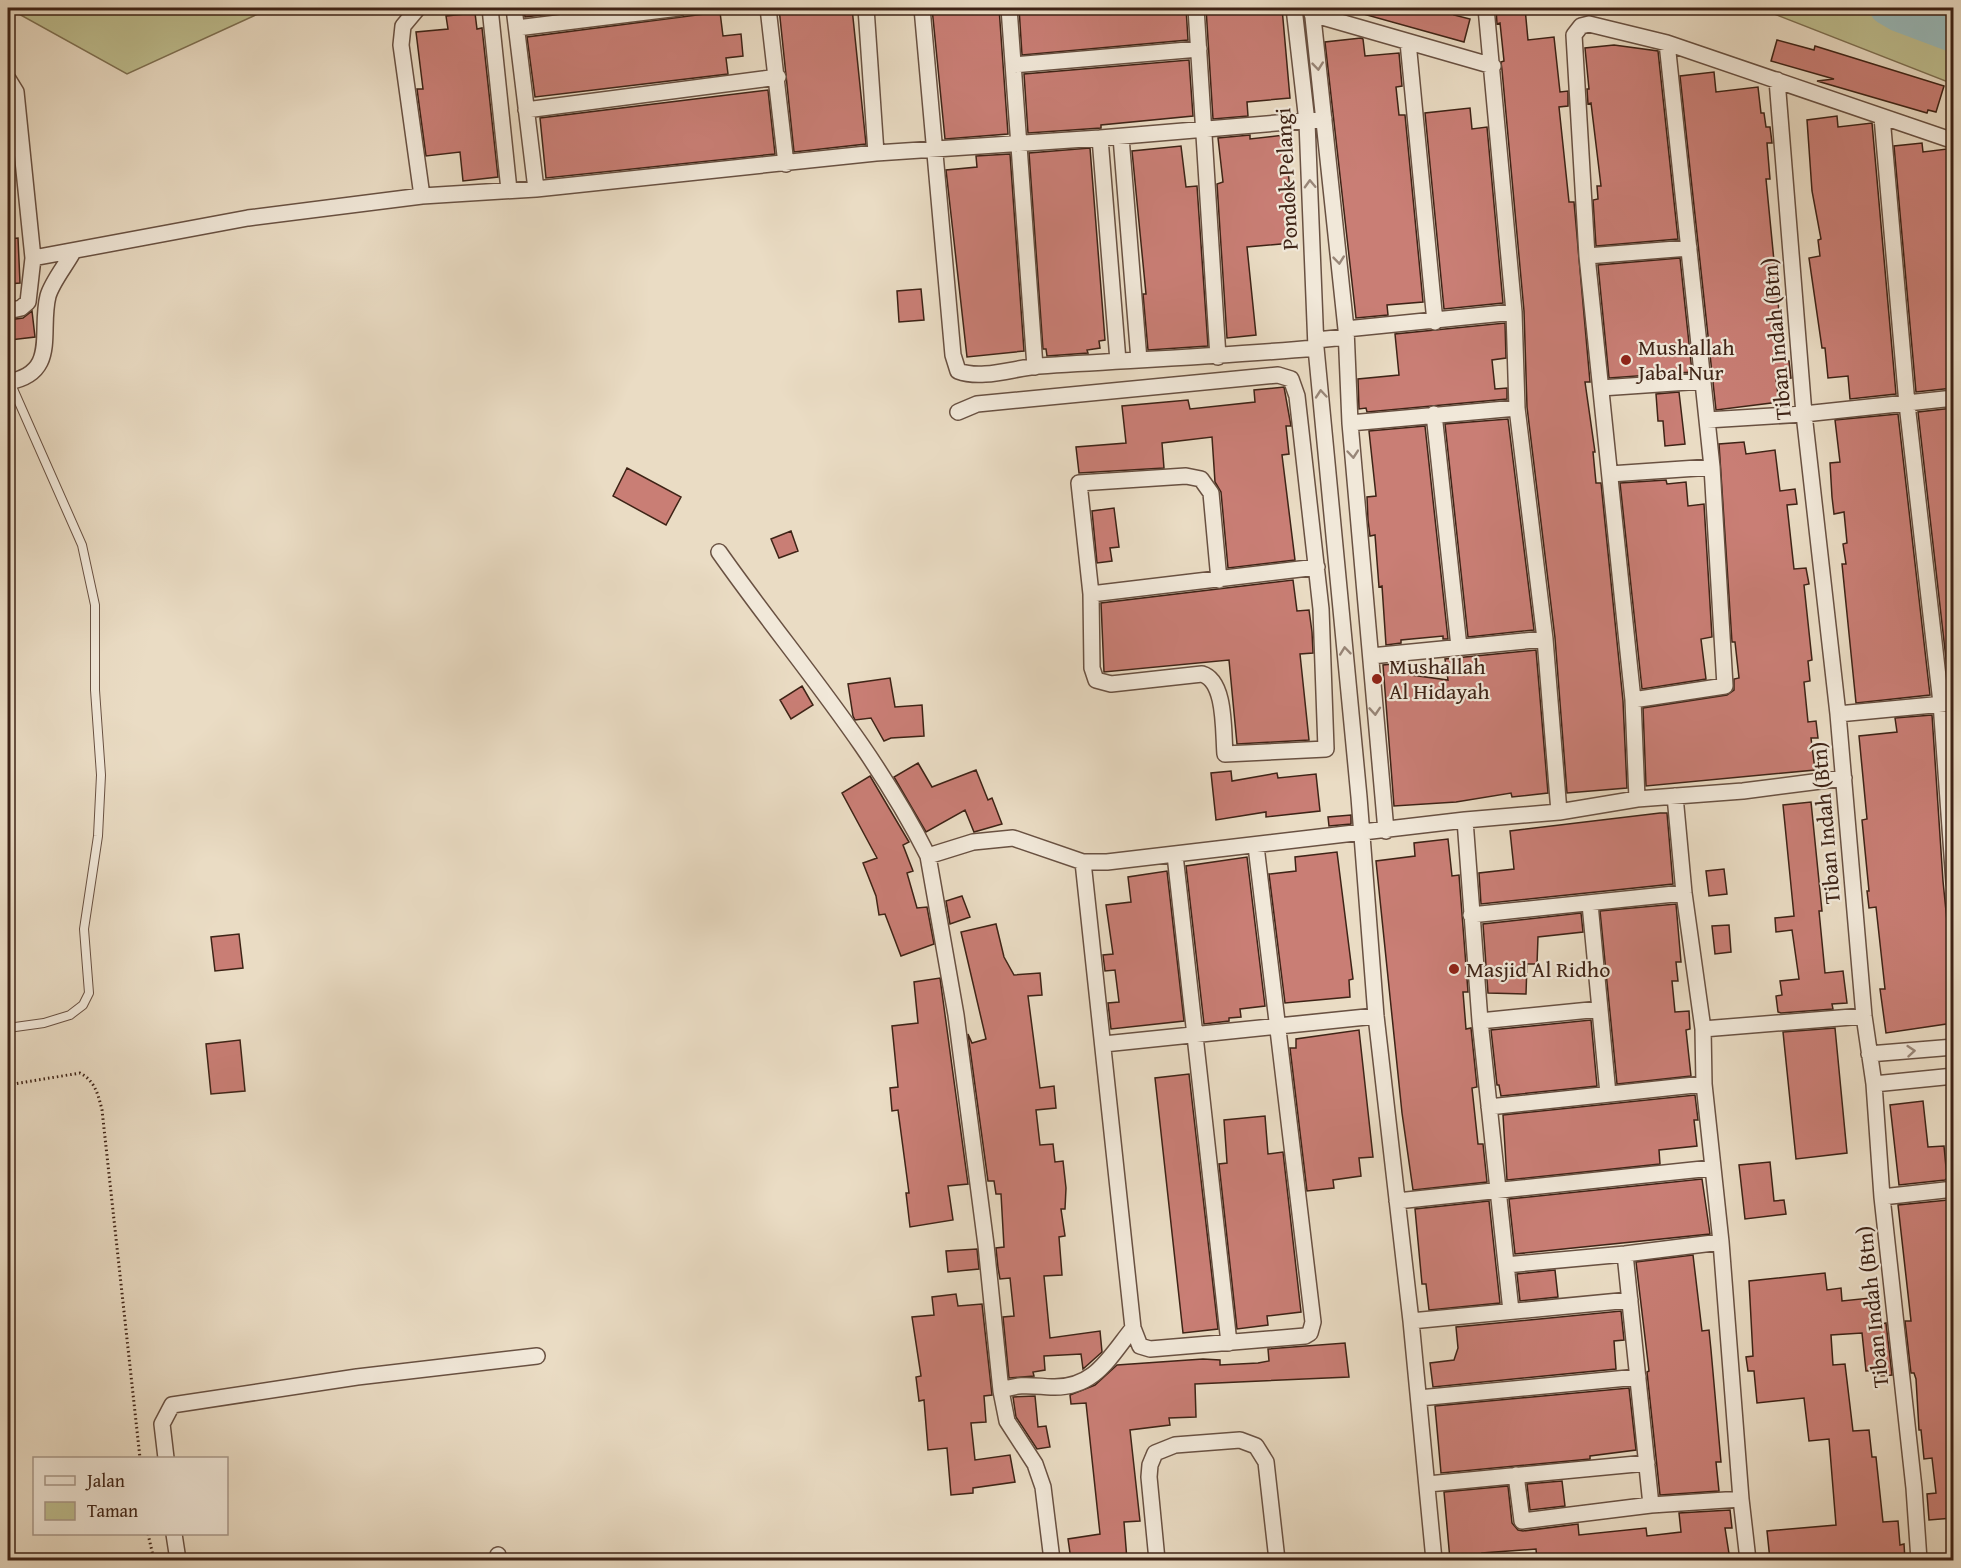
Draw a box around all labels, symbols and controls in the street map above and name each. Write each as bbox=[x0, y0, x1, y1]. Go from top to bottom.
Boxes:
one-way arrow bbox=[1311, 61, 1324, 70]
street label: Pondok Pelangi bbox=[1266, 107, 1306, 251]
one-way arrow bbox=[1303, 180, 1316, 189]
one-way arrow bbox=[1332, 255, 1345, 264]
street label: Tiban Indah (Btn) bbox=[1753, 257, 1799, 421]
place label: Mushallah Jabal Nur bbox=[1635, 331, 1735, 388]
marker: Mushallah Jabal Nur bbox=[1619, 353, 1633, 367]
one-way arrow bbox=[1315, 389, 1328, 398]
one-way arrow bbox=[1346, 449, 1359, 458]
one-way arrow bbox=[1339, 646, 1352, 655]
place label: Mushallah Al Hidayah bbox=[1389, 650, 1490, 707]
marker: Mushallah Al Hidayah bbox=[1370, 672, 1384, 686]
one-way arrow bbox=[1369, 706, 1382, 715]
street label: Tiban Indah (Btn) bbox=[1802, 741, 1848, 905]
place label: Masjid Al Ridho bbox=[1466, 953, 1610, 985]
marker: Masjid Al Ridho bbox=[1447, 962, 1461, 976]
one-way arrow bbox=[1907, 1044, 1916, 1057]
street label: Tiban Indah (Btn) bbox=[1848, 1224, 1896, 1390]
legend bbox=[33, 1457, 228, 1535]
text: Jalan bbox=[85, 1467, 125, 1494]
text: Taman bbox=[87, 1497, 138, 1524]

